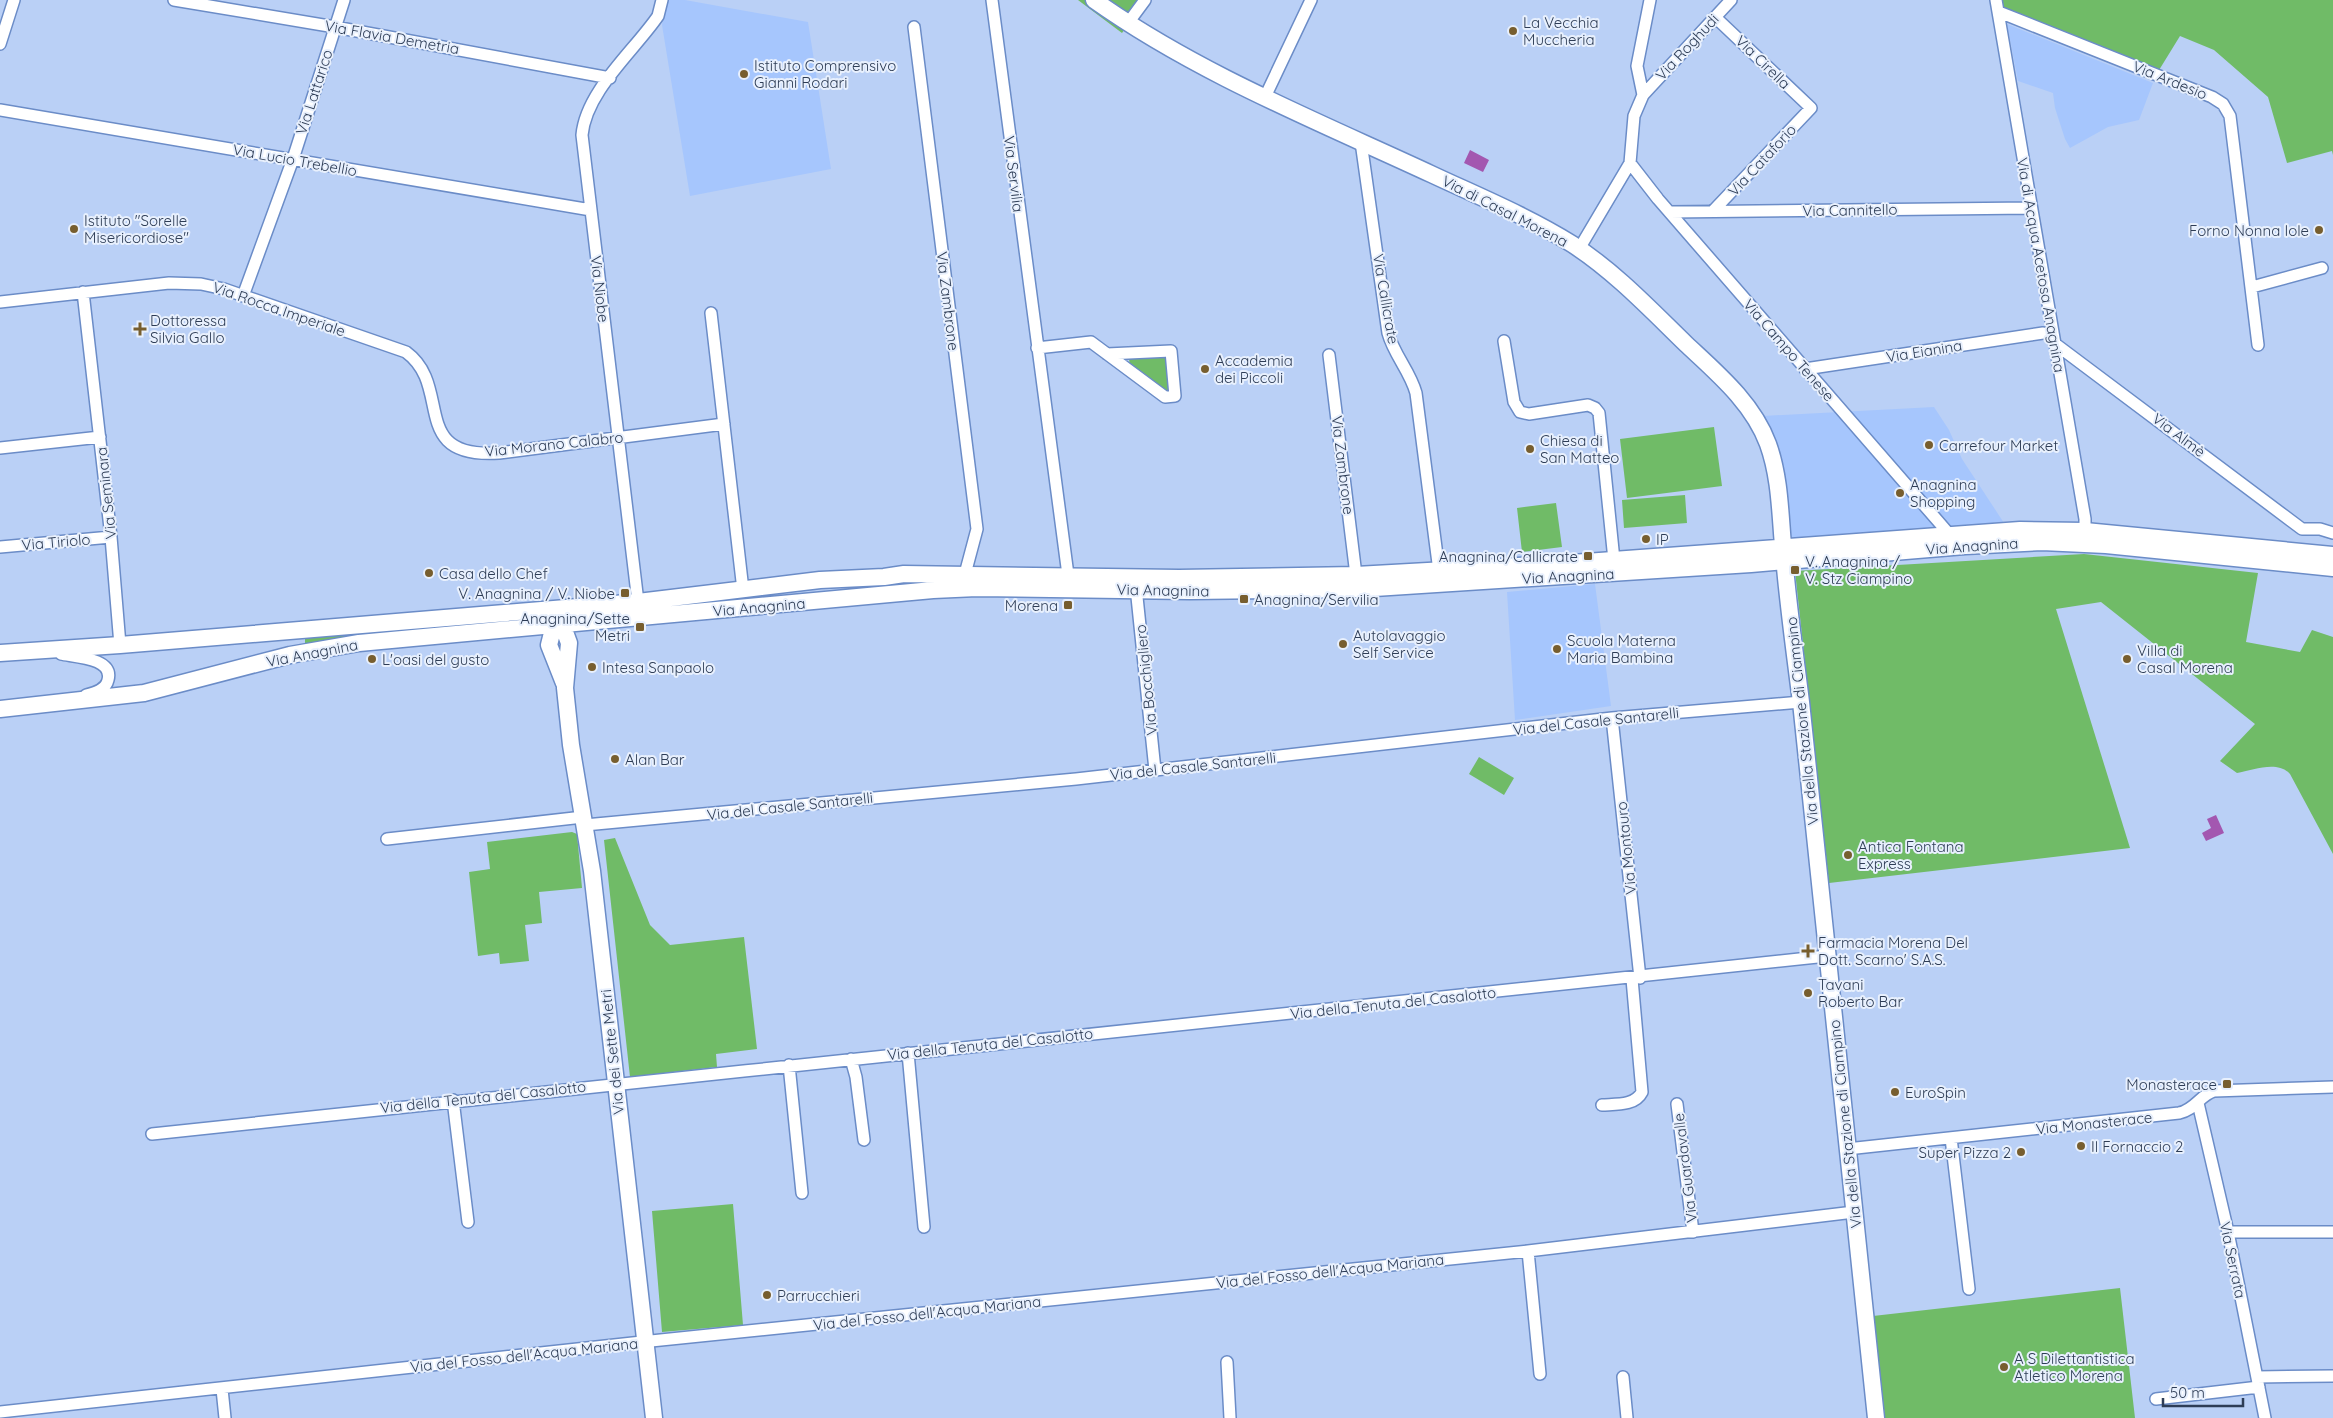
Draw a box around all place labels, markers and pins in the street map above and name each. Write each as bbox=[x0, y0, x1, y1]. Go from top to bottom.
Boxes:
place label: La Vecchia Muccheria bbox=[1523, 13, 1599, 49]
marker: La Vecchia Muccheria bbox=[1507, 25, 1519, 37]
place label: Istituto Comprensivo Gianni Rodari bbox=[754, 56, 896, 92]
marker: Istituto Comprensivo Gianni Rodari bbox=[738, 68, 750, 80]
place label: Istituto "Sorelle Misericordiose" bbox=[84, 211, 189, 247]
place label: Forno Nonna Iole bbox=[2189, 221, 2309, 240]
marker: Istituto "Sorelle Misericordiose" bbox=[68, 223, 80, 235]
marker: Forno Nonna Iole bbox=[2313, 224, 2325, 236]
place label: Dottoressa Silvia Gallo bbox=[150, 311, 226, 347]
marker: Dottoressa Silvia Gallo bbox=[134, 323, 146, 335]
place label: Accademia dei Piccoli bbox=[1215, 351, 1293, 387]
marker: Accademia dei Piccoli bbox=[1199, 363, 1211, 375]
place label: Chiesa di San Matteo bbox=[1540, 431, 1619, 467]
place label: Carrefour Market bbox=[1939, 436, 2058, 455]
marker: Carrefour Market bbox=[1923, 439, 1935, 451]
marker: Chiesa di San Matteo bbox=[1524, 443, 1536, 455]
place label: Anagnina Shopping bbox=[1910, 475, 1976, 511]
marker: Anagnina Shopping bbox=[1894, 487, 1906, 499]
place label: IP bbox=[1656, 530, 1669, 549]
marker: IP bbox=[1640, 533, 1652, 545]
place label: Anagnina/Callicrate bbox=[1439, 547, 1578, 566]
marker: Anagnina/Callicrate bbox=[1582, 550, 1594, 562]
place label: V. Anagnina / V. Stz Ciampino bbox=[1805, 552, 1912, 588]
place label: Casa dello Chef bbox=[439, 564, 548, 583]
marker: V. Anagnina / V. Stz Ciampino bbox=[1789, 564, 1801, 576]
marker: Casa dello Chef bbox=[423, 567, 435, 579]
place label: V. Anagnina / V. Niobe bbox=[458, 584, 615, 603]
marker: V. Anagnina / V. Niobe bbox=[619, 587, 631, 599]
place label: Anagnina/Servilia bbox=[1254, 590, 1379, 609]
marker: Anagnina/Servilia bbox=[1238, 593, 1250, 605]
place label: Morena bbox=[1005, 596, 1058, 615]
marker: Morena bbox=[1062, 599, 1074, 611]
place label: Anagnina/Sette Metri bbox=[520, 609, 630, 645]
marker: Anagnina/Sette Metri bbox=[634, 621, 646, 633]
place label: Autolavaggio Self Service bbox=[1353, 626, 1446, 662]
place label: Scuola Materna Maria Bambina bbox=[1567, 631, 1676, 667]
marker: Autolavaggio Self Service bbox=[1337, 638, 1349, 650]
place label: Villa di Casal Morena bbox=[2137, 641, 2233, 677]
marker: Scuola Materna Maria Bambina bbox=[1551, 643, 1563, 655]
place label: L'oasi del gusto bbox=[382, 650, 489, 669]
marker: L'oasi del gusto bbox=[366, 653, 378, 665]
marker: Villa di Casal Morena bbox=[2121, 653, 2133, 665]
place label: Intesa Sanpaolo bbox=[602, 658, 714, 677]
marker: Intesa Sanpaolo bbox=[586, 661, 598, 673]
place label: Alan Bar bbox=[625, 750, 685, 769]
marker: Alan Bar bbox=[609, 753, 621, 765]
place label: Antica Fontana Express bbox=[1858, 837, 1964, 873]
marker: Antica Fontana Express bbox=[1842, 849, 1854, 861]
place label: Farmacia Morena Del Dott. Scarno' S.A.S. bbox=[1818, 933, 1968, 969]
marker: Farmacia Morena Del Dott. Scarno' S.A.S. bbox=[1802, 945, 1814, 957]
place label: Tavani Roberto Bar bbox=[1818, 975, 1903, 1011]
marker: Tavani Roberto Bar bbox=[1802, 987, 1814, 999]
place label: Monasterace bbox=[2126, 1075, 2217, 1094]
marker: Monasterace bbox=[2221, 1078, 2233, 1090]
place label: EuroSpin bbox=[1905, 1083, 1966, 1102]
marker: EuroSpin bbox=[1889, 1086, 1901, 1098]
place label: Il Fornaccio 2 bbox=[2091, 1137, 2183, 1156]
marker: Il Fornaccio 2 bbox=[2075, 1140, 2087, 1152]
place label: Super Pizza 2 bbox=[1919, 1143, 2011, 1162]
marker: Super Pizza 2 bbox=[2015, 1146, 2027, 1158]
place label: Parrucchieri bbox=[777, 1286, 860, 1305]
marker: Parrucchieri bbox=[761, 1289, 773, 1301]
place label: A S Dilettantistica Atletico Morena bbox=[2014, 1349, 2135, 1385]
marker: A S Dilettantistica Atletico Morena bbox=[1998, 1361, 2010, 1373]

